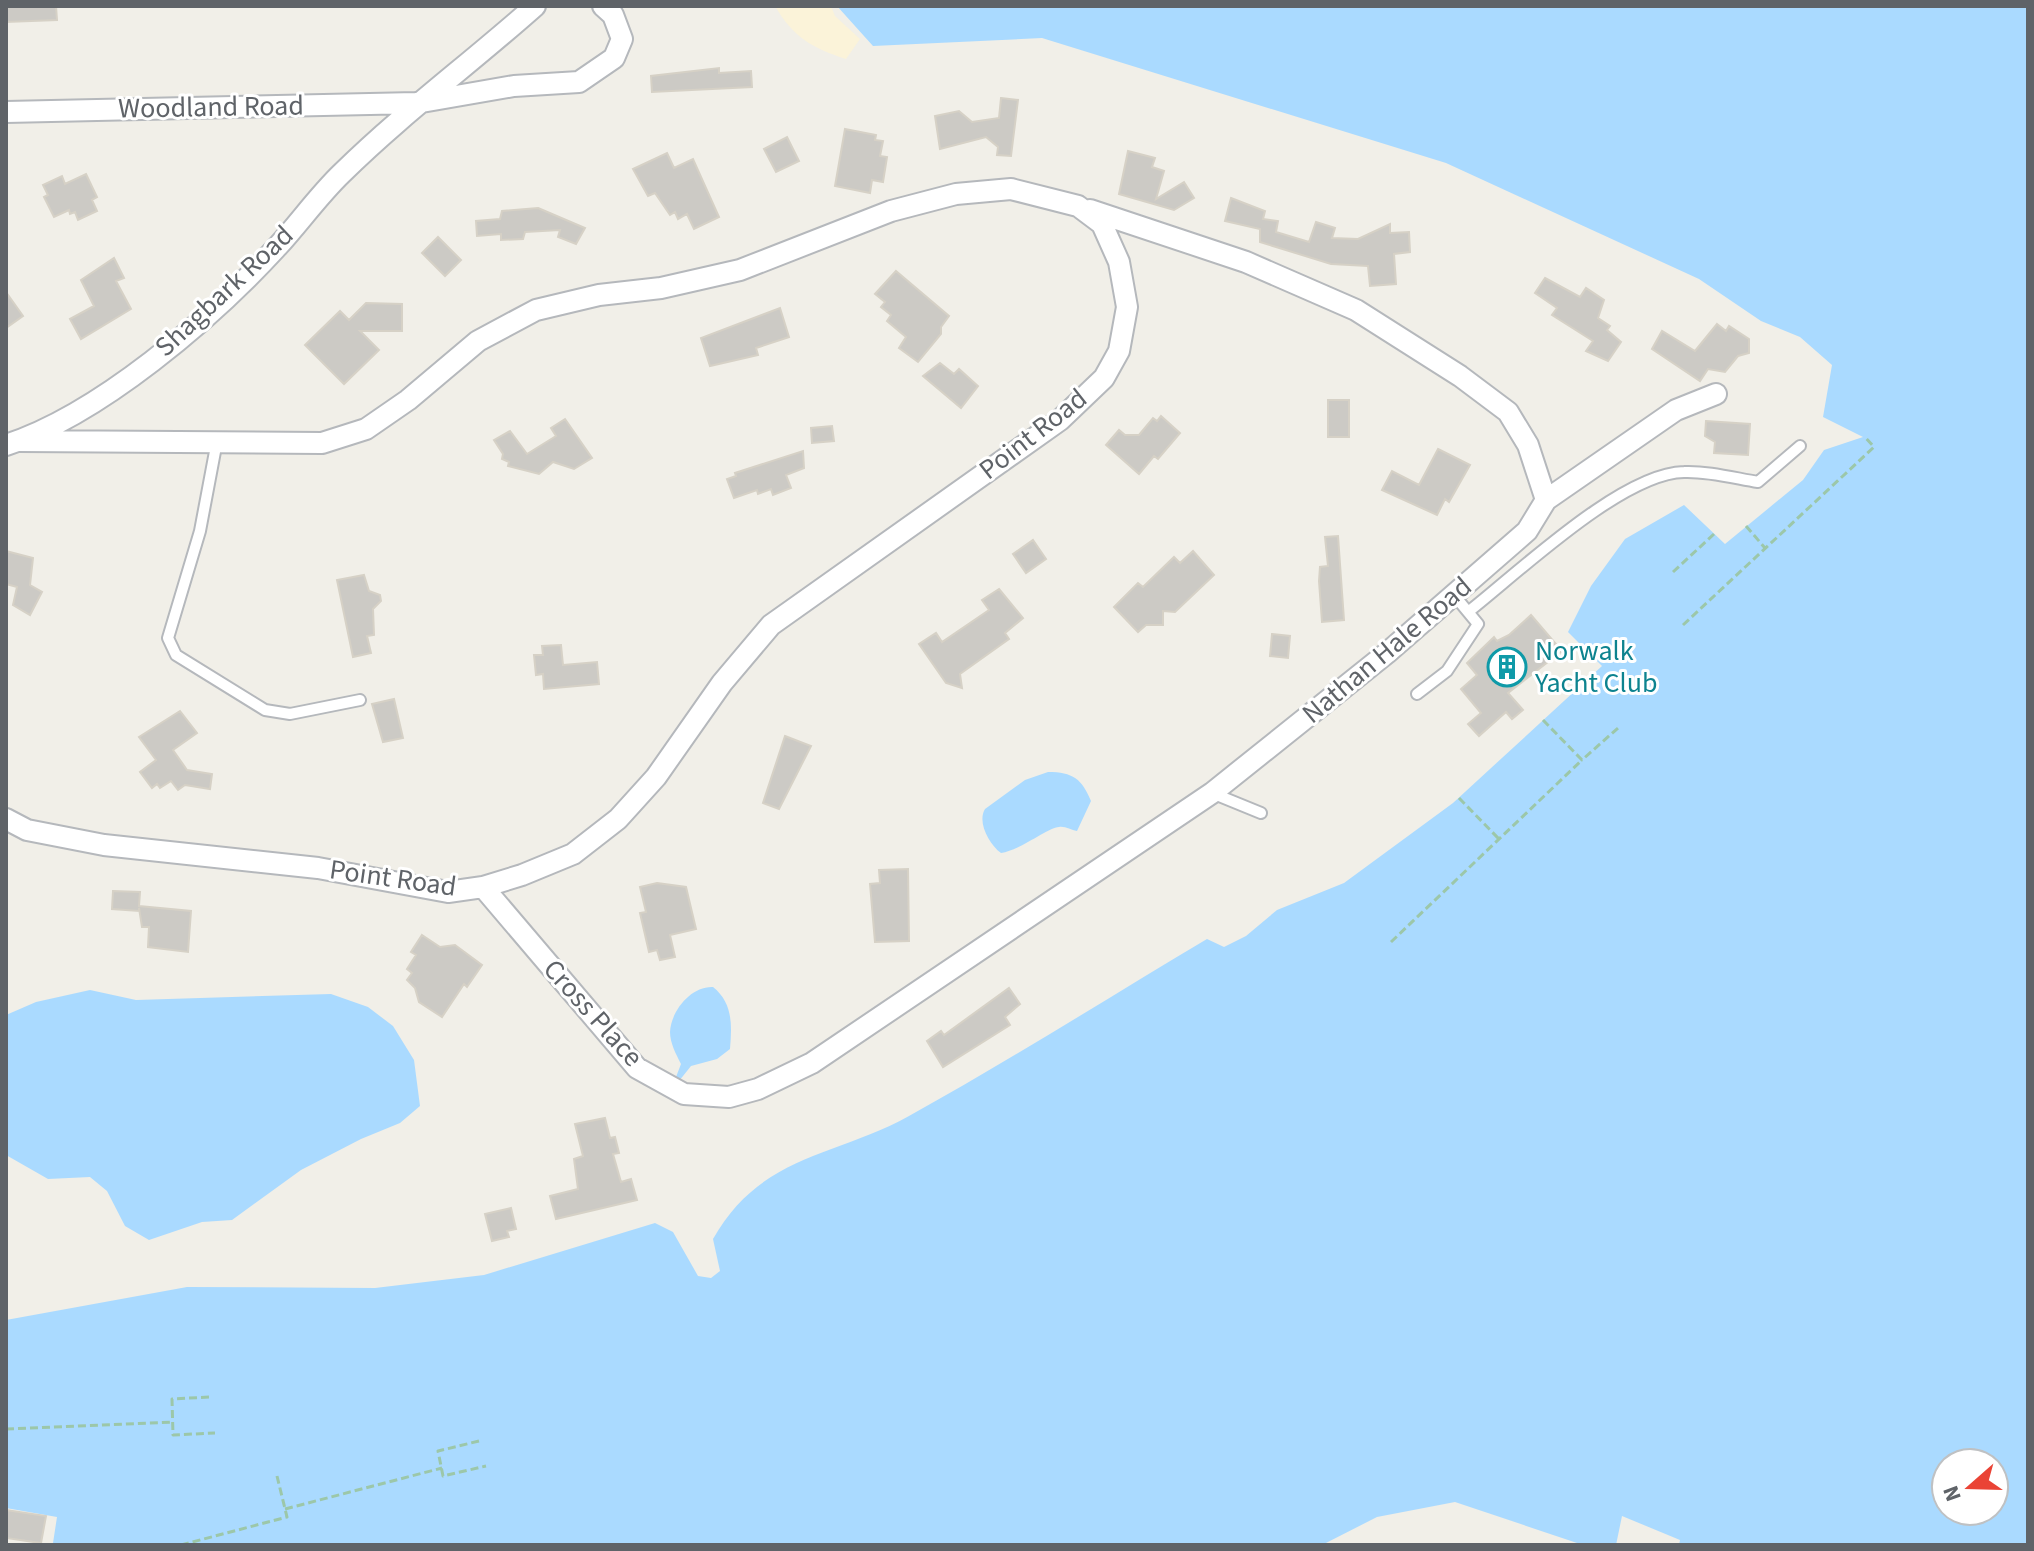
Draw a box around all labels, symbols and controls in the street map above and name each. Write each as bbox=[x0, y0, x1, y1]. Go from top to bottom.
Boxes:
street label: Woodland Road bbox=[118, 85, 304, 129]
street label: Shagbark Road bbox=[146, 216, 302, 366]
street label: Point Road bbox=[970, 379, 1096, 489]
street label: Nathan Hale Road bbox=[1293, 567, 1481, 733]
place label: Norwalk Yacht Club bbox=[1534, 631, 1657, 703]
building icon: Norwalk Yacht Club bbox=[1486, 646, 1528, 688]
street label: Point Road bbox=[327, 849, 459, 907]
street label: Cross Place bbox=[534, 950, 652, 1076]
north arrow bbox=[1930, 1447, 2010, 1527]
text: N bbox=[1935, 1481, 1970, 1506]

